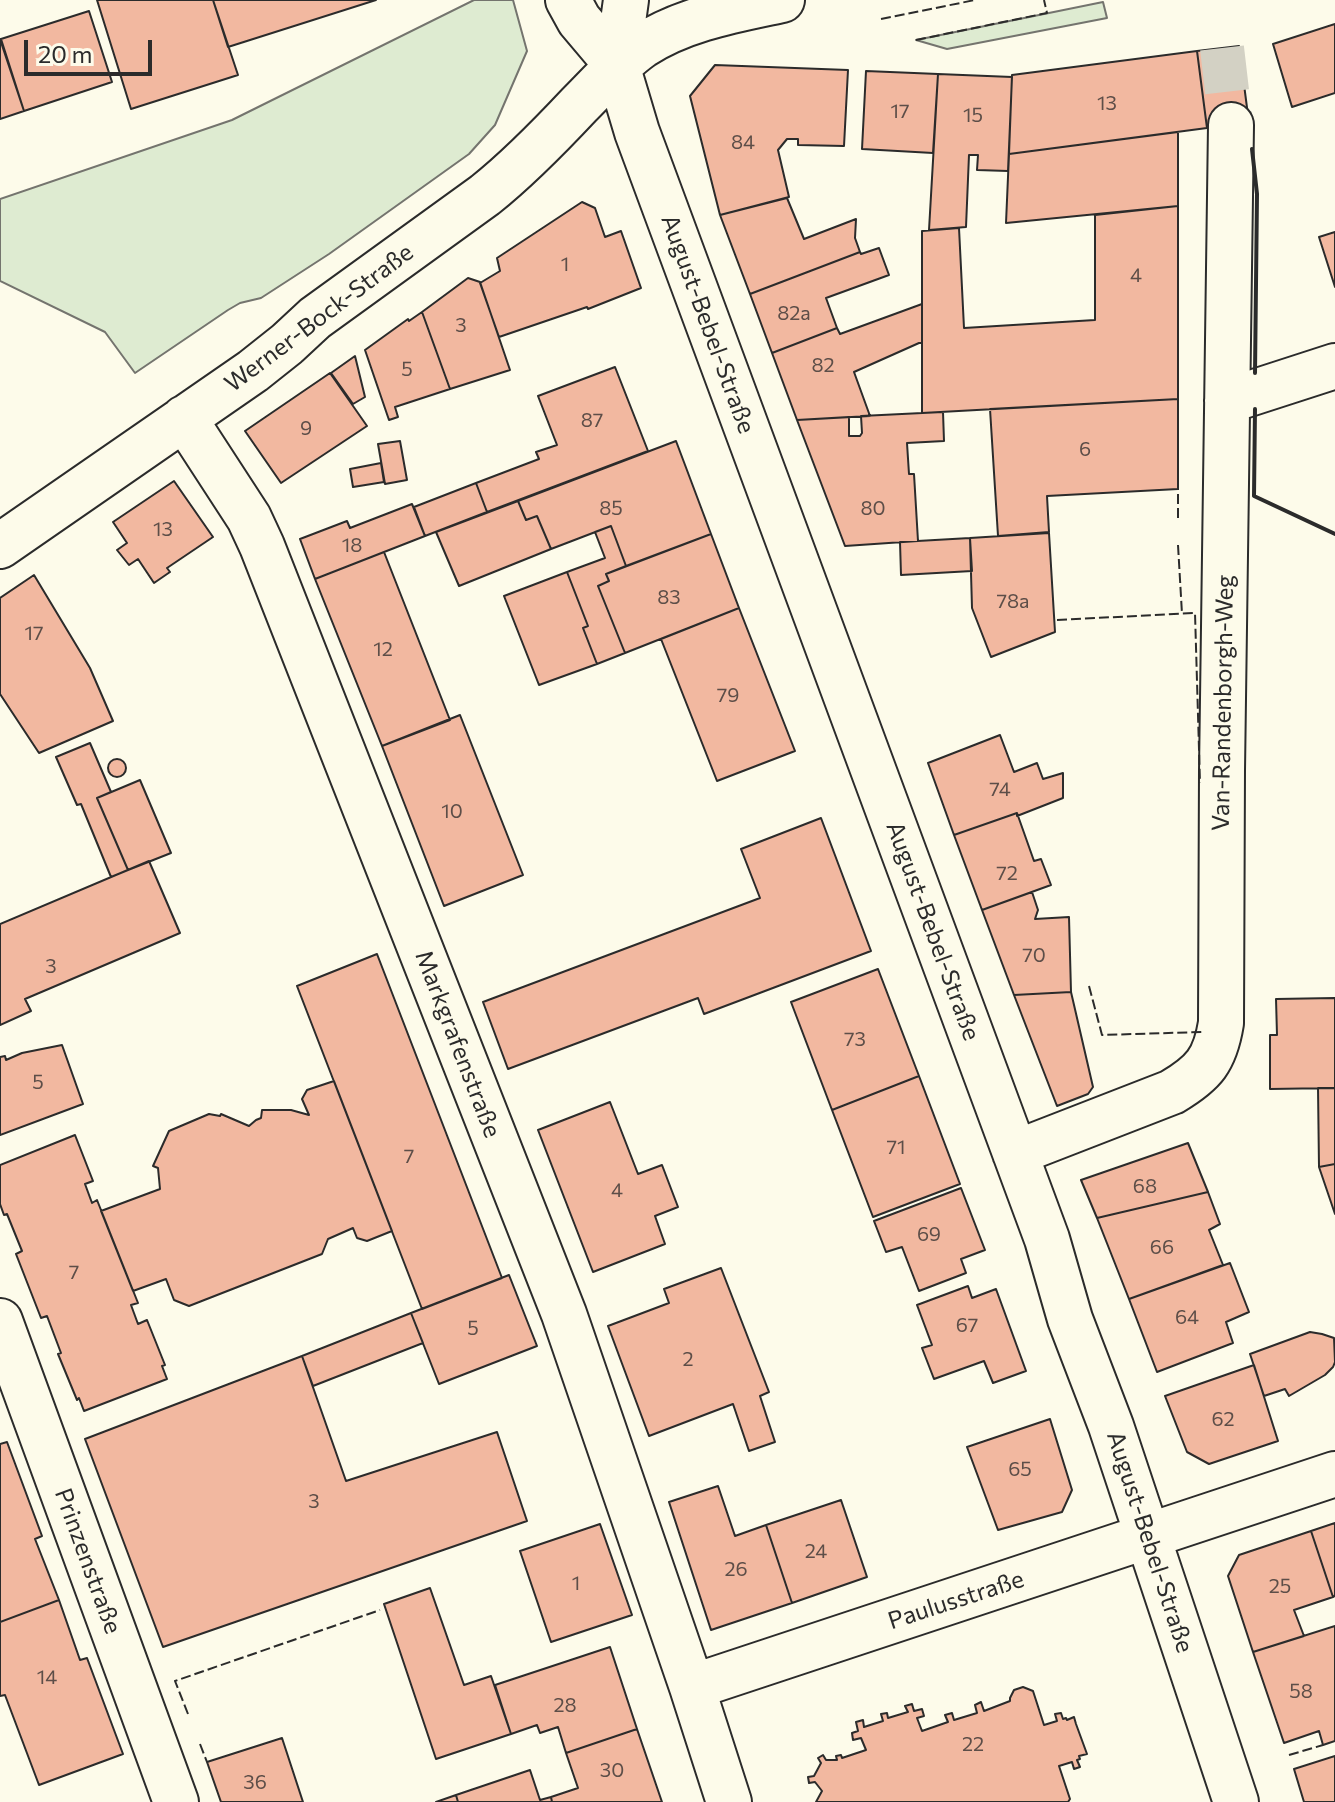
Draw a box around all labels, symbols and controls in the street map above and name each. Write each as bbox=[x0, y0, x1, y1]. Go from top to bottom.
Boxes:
scale bar bbox=[28, 24, 156, 74]
text: 20 m bbox=[38, 39, 92, 68]
house number: 13 bbox=[1097, 91, 1117, 115]
house number: 17 bbox=[890, 99, 910, 123]
house number: 15 bbox=[963, 103, 983, 127]
house number: 84 bbox=[731, 130, 755, 154]
street label: August-Bebel-Straße bbox=[655, 211, 761, 437]
street label: Werner-Bock-Straße bbox=[219, 238, 419, 398]
house number: 1 bbox=[561, 252, 569, 276]
house number: 4 bbox=[1130, 263, 1142, 287]
house number: 82a bbox=[777, 301, 811, 325]
house number: 3 bbox=[455, 313, 467, 337]
house number: 82 bbox=[811, 353, 835, 377]
house number: 5 bbox=[401, 357, 413, 381]
house number: 87 bbox=[581, 408, 603, 432]
house number: 9 bbox=[300, 416, 312, 440]
house number: 6 bbox=[1079, 437, 1091, 461]
house number: 85 bbox=[599, 496, 623, 520]
house number: 80 bbox=[860, 496, 886, 520]
house number: 13 bbox=[153, 517, 173, 541]
house number: 18 bbox=[342, 533, 362, 557]
street label: Van-Randenborgh-Weg bbox=[1206, 575, 1240, 831]
house number: 83 bbox=[657, 585, 681, 609]
house number: 78a bbox=[996, 589, 1030, 613]
house number: 17 bbox=[24, 621, 44, 645]
house number: 12 bbox=[373, 637, 393, 661]
house number: 79 bbox=[717, 683, 739, 707]
house number: 74 bbox=[989, 777, 1011, 801]
house number: 10 bbox=[441, 799, 463, 823]
street label: August-Bebel-Straße bbox=[880, 818, 986, 1044]
house number: 72 bbox=[996, 861, 1018, 885]
house number: 70 bbox=[1022, 943, 1046, 967]
street label: Markgrafenstraße bbox=[409, 946, 507, 1142]
house number: 3 bbox=[45, 954, 57, 978]
house number: 73 bbox=[844, 1027, 866, 1051]
house number: 5 bbox=[32, 1070, 44, 1094]
house number: 71 bbox=[886, 1135, 906, 1159]
house number: 7 bbox=[404, 1144, 414, 1168]
house number: 68 bbox=[1133, 1174, 1157, 1198]
house number: 4 bbox=[611, 1178, 623, 1202]
house number: 69 bbox=[917, 1222, 941, 1246]
house number: 66 bbox=[1150, 1235, 1174, 1259]
house number: 7 bbox=[69, 1260, 79, 1284]
house number: 64 bbox=[1175, 1305, 1199, 1329]
house number: 67 bbox=[956, 1313, 978, 1337]
house number: 5 bbox=[467, 1316, 479, 1340]
house number: 2 bbox=[682, 1347, 694, 1371]
house number: 62 bbox=[1211, 1407, 1235, 1431]
street label: August-Bebel-Straße bbox=[1101, 1428, 1199, 1656]
house number: 65 bbox=[1008, 1457, 1032, 1481]
street label: Prinzenstraße bbox=[48, 1484, 128, 1638]
house number: 3 bbox=[308, 1489, 320, 1513]
house number: 24 bbox=[805, 1539, 827, 1563]
house number: 26 bbox=[724, 1557, 748, 1581]
street label: Paulusstraße bbox=[884, 1564, 1028, 1636]
house number: 1 bbox=[572, 1571, 580, 1595]
house number: 25 bbox=[1269, 1574, 1291, 1598]
house number: 14 bbox=[37, 1665, 57, 1689]
house number: 58 bbox=[1289, 1679, 1313, 1703]
house number: 28 bbox=[553, 1693, 577, 1717]
house number: 22 bbox=[962, 1732, 984, 1756]
house number: 30 bbox=[600, 1758, 624, 1782]
house number: 36 bbox=[243, 1770, 267, 1794]

